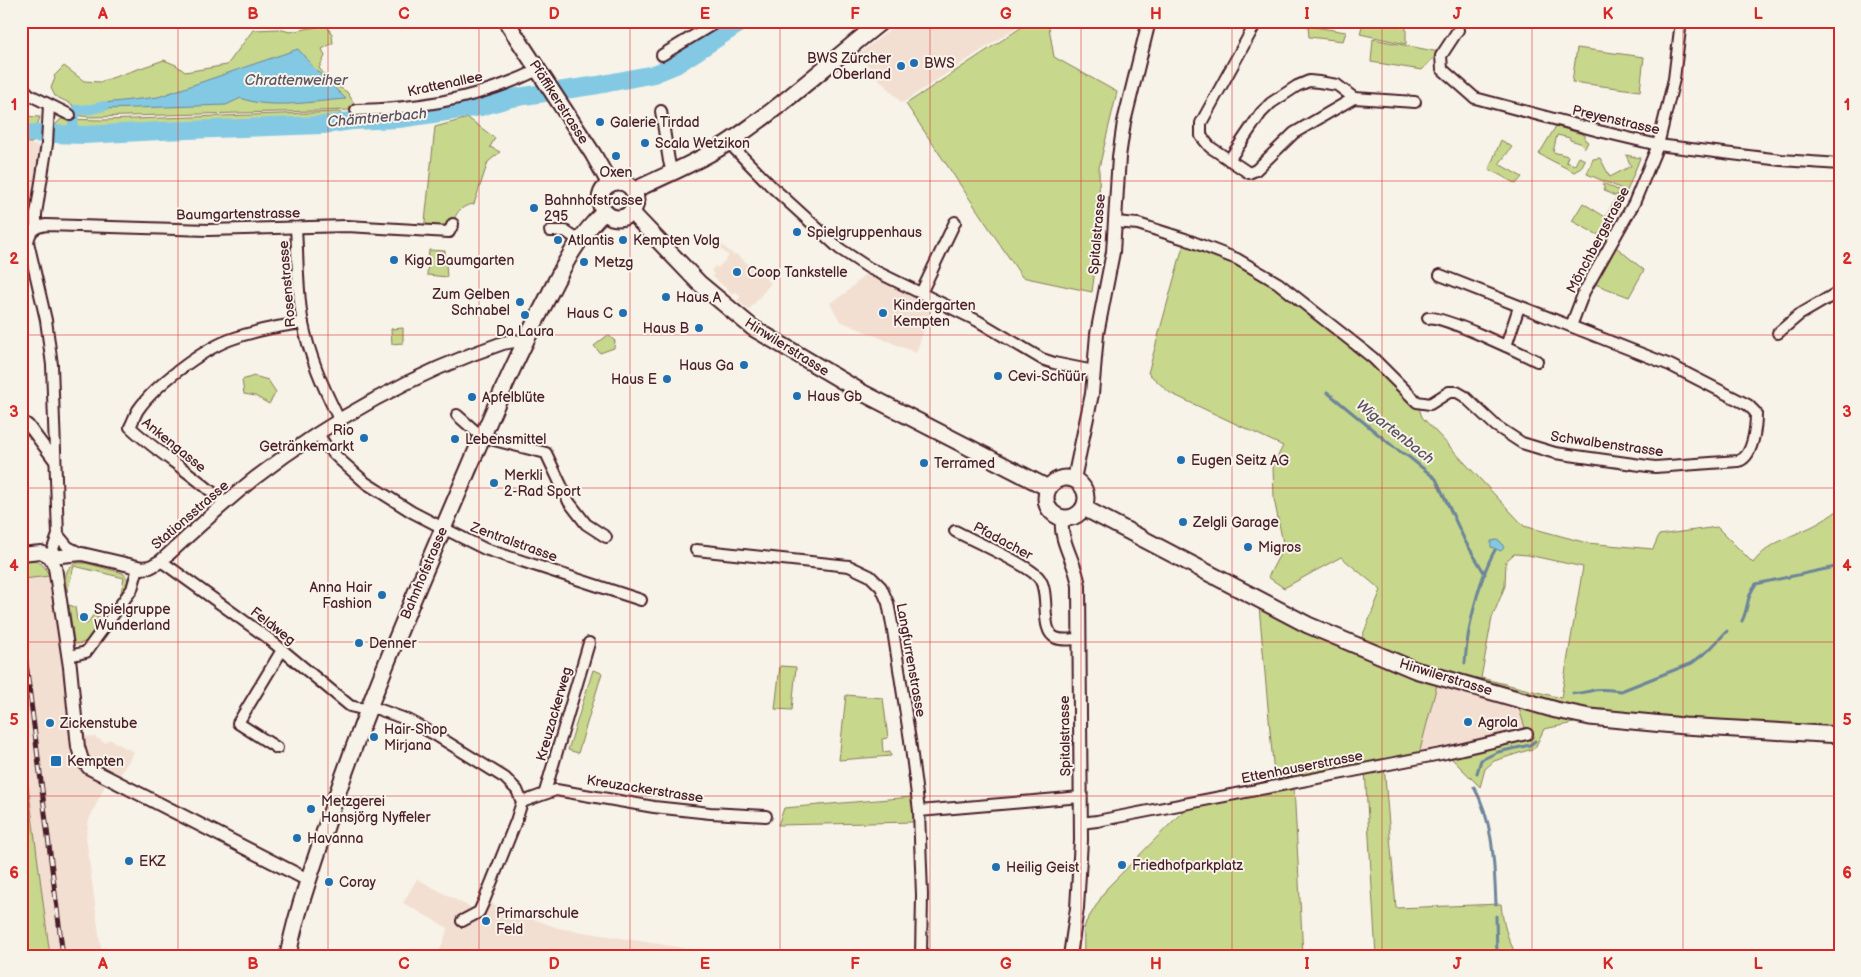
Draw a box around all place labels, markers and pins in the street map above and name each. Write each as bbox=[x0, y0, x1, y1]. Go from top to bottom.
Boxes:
place label: BWS Zürcher Oberland bbox=[807, 50, 892, 83]
place label: BWS bbox=[924, 55, 955, 72]
marker: BWS bbox=[908, 57, 920, 69]
marker: BWS Zürcher Oberland bbox=[895, 60, 907, 72]
place label: Galerie Tirdad bbox=[610, 114, 700, 131]
marker: Galerie Tirdad bbox=[594, 116, 606, 128]
place label: Scala Wetzikon bbox=[655, 135, 750, 152]
marker: Scala Wetzikon bbox=[639, 137, 651, 149]
marker: Oxen bbox=[610, 150, 622, 162]
place label: Oxen bbox=[599, 164, 633, 181]
place label: Bahnhofstrasse 295 bbox=[544, 192, 643, 225]
marker: Bahnhofstrasse 295 bbox=[528, 202, 540, 214]
place label: Spielgruppenhaus bbox=[807, 224, 922, 241]
marker: Spielgruppenhaus bbox=[791, 226, 803, 238]
place label: Atlantis bbox=[568, 232, 614, 249]
place label: Kempten Volg bbox=[633, 232, 720, 249]
marker: Atlantis bbox=[552, 234, 564, 246]
marker: Kempten Volg bbox=[617, 234, 629, 246]
place label: Kiga Baumgarten bbox=[404, 252, 514, 269]
marker: Kiga Baumgarten bbox=[388, 254, 400, 266]
place label: Metzg bbox=[594, 254, 633, 271]
marker: Metzg bbox=[578, 256, 590, 268]
place label: Coop Tankstelle bbox=[747, 264, 848, 281]
marker: Coop Tankstelle bbox=[731, 266, 743, 278]
place label: Zum Gelben Schnabel bbox=[432, 286, 510, 319]
place label: Haus A bbox=[676, 289, 722, 306]
marker: Haus A bbox=[660, 291, 672, 303]
marker: Zum Gelben Schnabel bbox=[514, 296, 526, 308]
place label: Kindergarten Kempten bbox=[893, 297, 976, 330]
place label: Haus C bbox=[566, 305, 613, 322]
marker: Haus C bbox=[617, 307, 629, 319]
marker: Kindergarten Kempten bbox=[877, 307, 889, 319]
marker: Da Laura bbox=[519, 309, 531, 321]
place label: Haus B bbox=[643, 320, 689, 337]
marker: Haus B bbox=[693, 322, 705, 334]
place label: Da Laura bbox=[496, 323, 554, 340]
place label: Haus Ga bbox=[679, 357, 734, 374]
marker: Haus Ga bbox=[738, 359, 750, 371]
place label: Cevi-Schüür bbox=[1008, 368, 1087, 385]
marker: Cevi-Schüür bbox=[992, 370, 1004, 382]
place label: Haus E bbox=[611, 371, 657, 388]
marker: Haus E bbox=[661, 373, 673, 385]
place label: Haus Gb bbox=[807, 388, 862, 405]
place label: Apfelblüte bbox=[482, 389, 545, 406]
marker: Haus Gb bbox=[791, 390, 803, 402]
marker: Apfelblüte bbox=[466, 391, 478, 403]
place label: Rio Getränkemarkt bbox=[259, 422, 355, 455]
place label: Lebensmittel bbox=[465, 431, 546, 448]
marker: Rio Getränkemarkt bbox=[358, 432, 370, 444]
marker: Lebensmittel bbox=[449, 433, 461, 445]
place label: Eugen Seitz AG bbox=[1191, 452, 1289, 469]
marker: Eugen Seitz AG bbox=[1175, 454, 1187, 466]
place label: Terramed bbox=[934, 455, 995, 472]
marker: Terramed bbox=[918, 457, 930, 469]
place label: Merkli 2-Rad Sport bbox=[504, 467, 582, 500]
marker: Merkli 2-Rad Sport bbox=[488, 477, 500, 489]
place label: Zelgli Garage bbox=[1192, 514, 1279, 531]
marker: Zelgli Garage bbox=[1177, 516, 1189, 528]
place label: Migros bbox=[1258, 539, 1301, 556]
marker: Migros bbox=[1242, 541, 1254, 553]
place label: Anna Hair Fashion bbox=[309, 579, 373, 612]
marker: Anna Hair Fashion bbox=[376, 589, 388, 601]
place label: Spielgruppe Wunderland bbox=[94, 601, 171, 634]
marker: Spielgruppe Wunderland bbox=[78, 611, 90, 623]
place label: Denner bbox=[369, 635, 417, 652]
marker: Denner bbox=[353, 637, 365, 649]
place label: Agrola bbox=[1478, 714, 1518, 731]
place label: Zickenstube bbox=[59, 715, 137, 732]
marker: Agrola bbox=[1462, 716, 1474, 728]
marker: Zickenstube bbox=[44, 717, 56, 729]
place label: Hair-Shop Mirjana bbox=[384, 721, 447, 754]
marker: Hair-Shop Mirjana bbox=[368, 731, 380, 743]
place label: Kempten bbox=[67, 753, 124, 770]
marker: Kempten bbox=[49, 754, 63, 768]
place label: Metzgerei Hansjörg Nyffeler bbox=[321, 793, 431, 826]
marker: Metzgerei Hansjörg Nyffeler bbox=[305, 803, 317, 815]
place label: Havanna bbox=[307, 830, 363, 847]
marker: Havanna bbox=[291, 832, 303, 844]
place label: EKZ bbox=[139, 853, 166, 870]
marker: EKZ bbox=[123, 855, 135, 867]
place label: Friedhofparkplatz bbox=[1132, 857, 1243, 874]
place label: Heilig Geist bbox=[1006, 859, 1080, 876]
marker: Friedhofparkplatz bbox=[1116, 859, 1128, 871]
marker: Heilig Geist bbox=[990, 861, 1002, 873]
place label: Coray bbox=[339, 874, 377, 891]
marker: Coray bbox=[323, 876, 335, 888]
place label: Primarschule Feld bbox=[496, 905, 579, 938]
marker: Primarschule Feld bbox=[480, 915, 492, 927]

